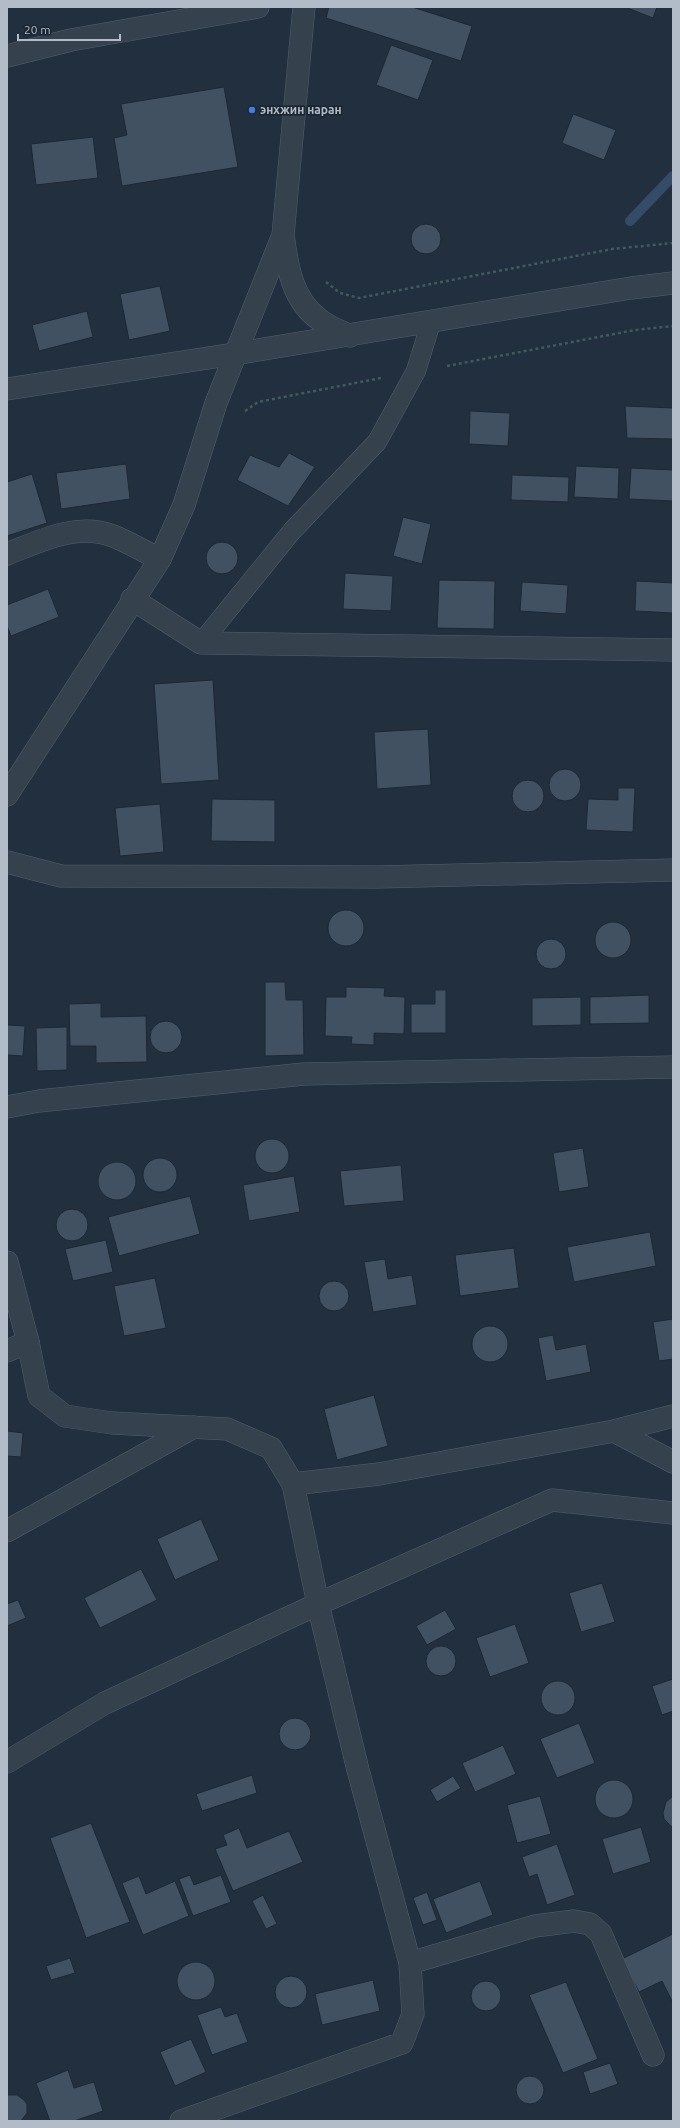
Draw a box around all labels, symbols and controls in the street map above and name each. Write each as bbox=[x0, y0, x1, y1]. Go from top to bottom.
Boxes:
scale bar bbox=[18, 16, 120, 42]
text: 20 m bbox=[24, 23, 51, 36]
place label: энхжин наран bbox=[260, 103, 342, 116]
marker: энхжин наран bbox=[247, 105, 257, 115]

